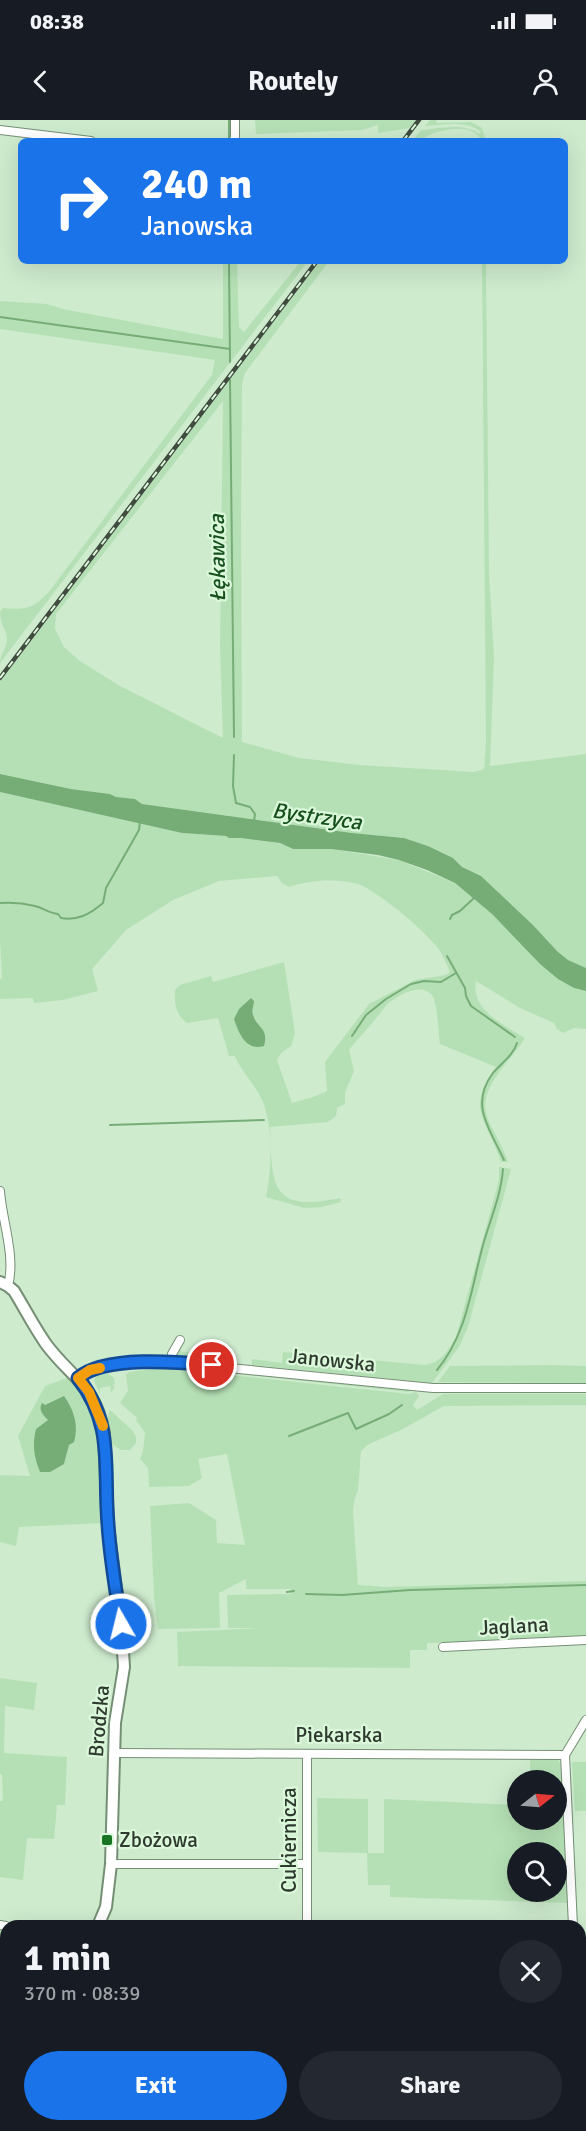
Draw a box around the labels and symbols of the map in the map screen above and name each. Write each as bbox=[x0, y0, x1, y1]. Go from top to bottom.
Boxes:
water label: Łękawica bbox=[203, 513, 231, 602]
water label: Bystrzyca bbox=[270, 796, 364, 836]
pin bbox=[186, 1339, 237, 1390]
street label: Janowska bbox=[287, 1343, 377, 1377]
position arrow bbox=[89, 1592, 153, 1656]
street label: Jaglana bbox=[479, 1611, 549, 1641]
street label: Brodzka bbox=[83, 1684, 115, 1758]
street label: Piekarska bbox=[295, 1722, 383, 1748]
north arrow bbox=[507, 1770, 567, 1830]
street label: Cukiernicza bbox=[276, 1787, 302, 1893]
place label: Zbożowa bbox=[119, 1827, 198, 1853]
marker: Zbożowa bbox=[100, 1833, 114, 1847]

